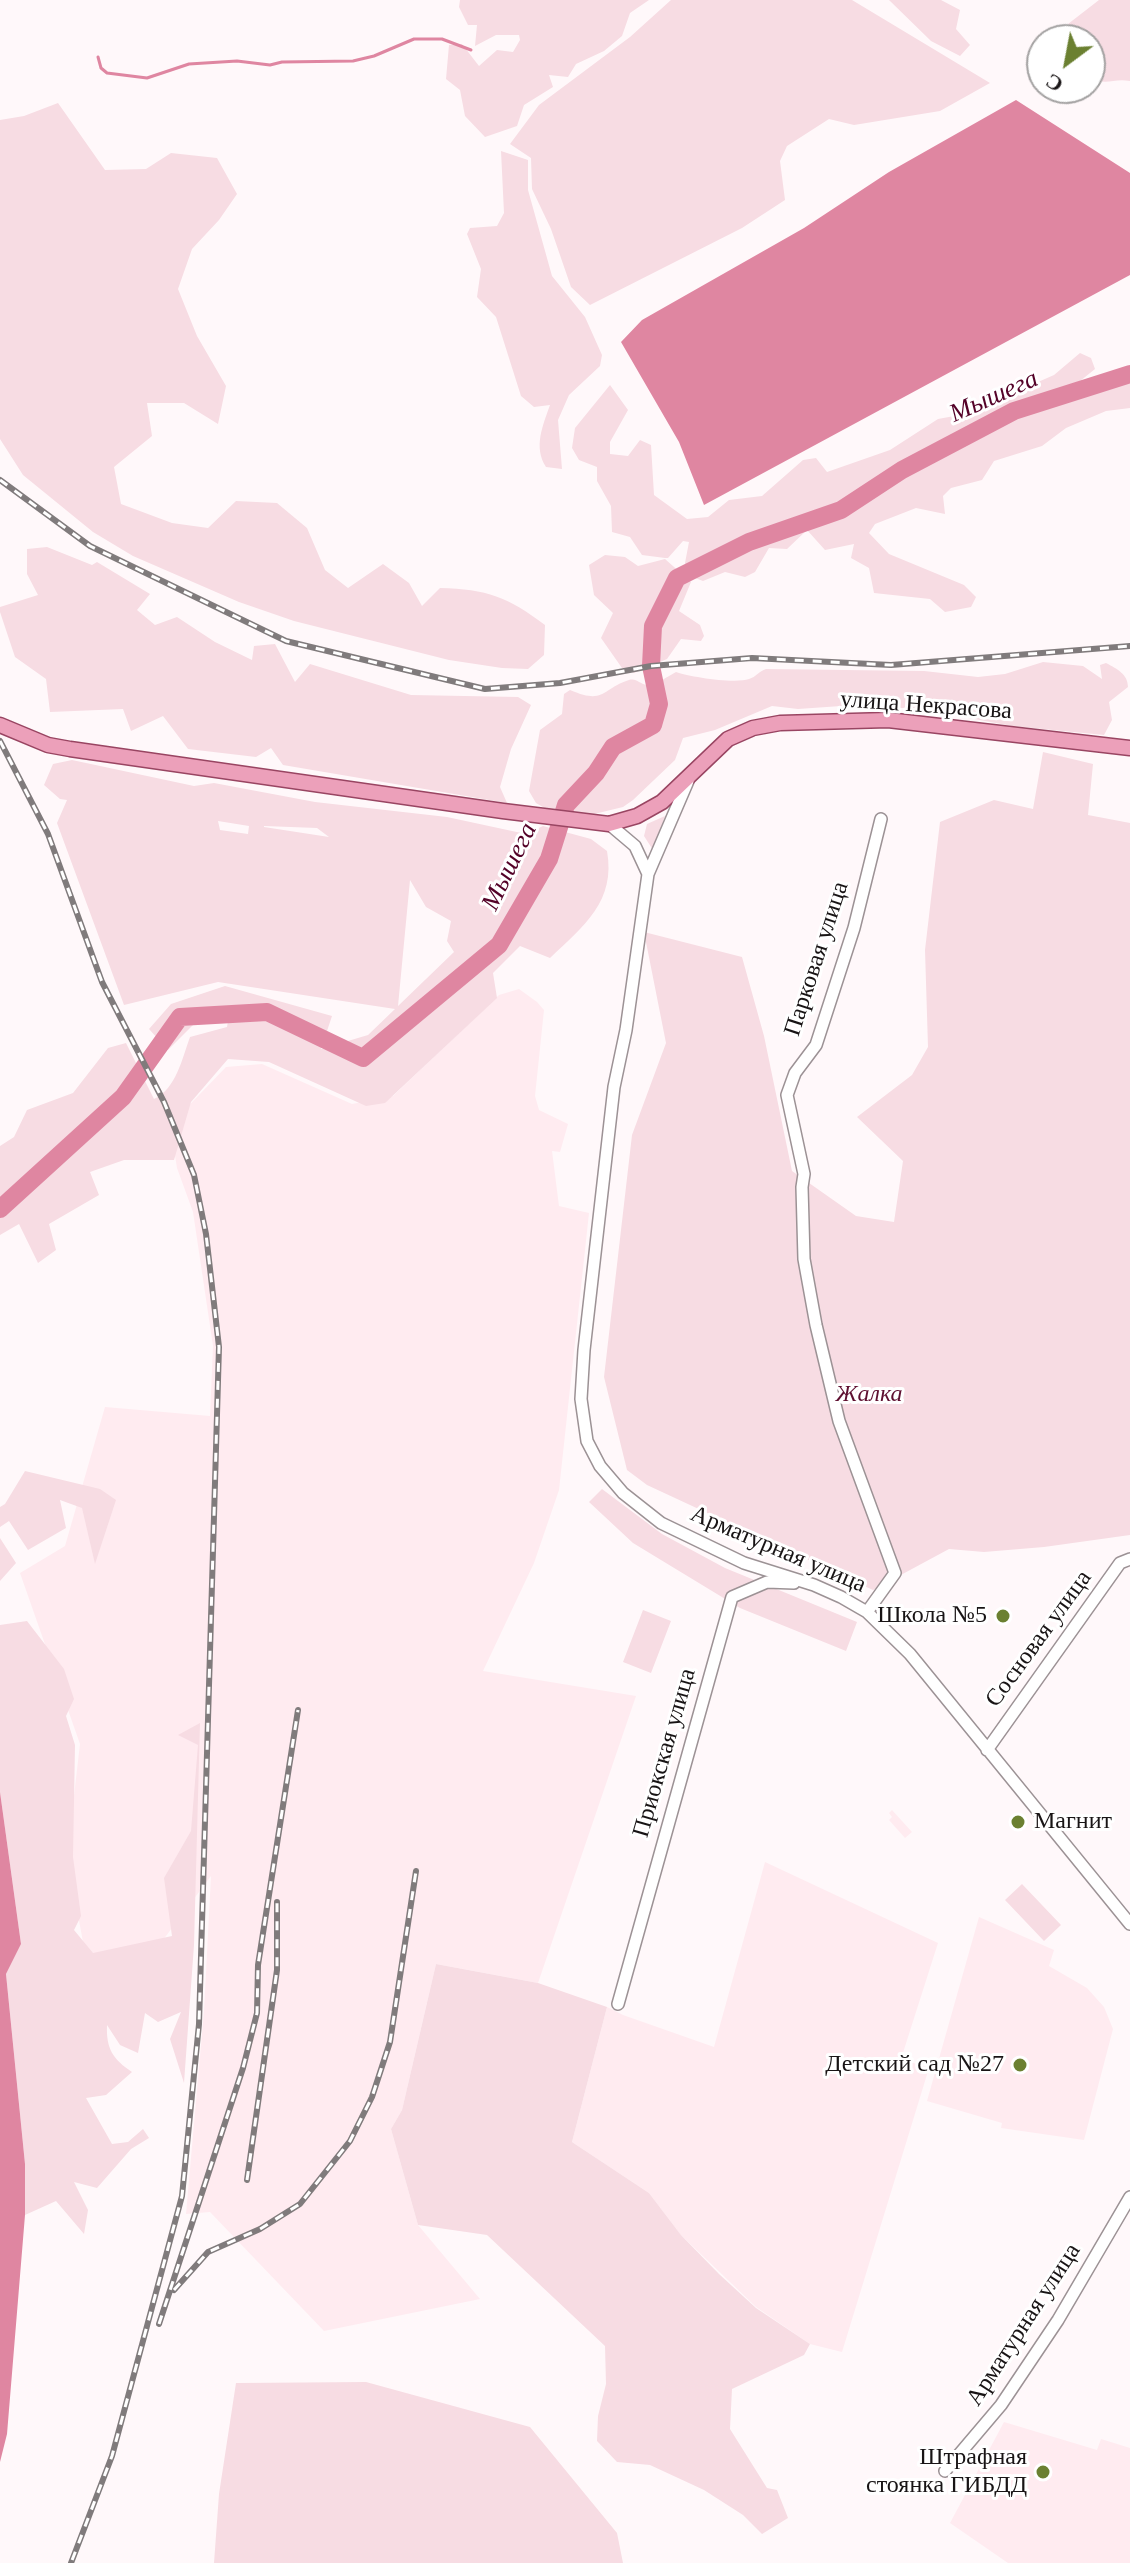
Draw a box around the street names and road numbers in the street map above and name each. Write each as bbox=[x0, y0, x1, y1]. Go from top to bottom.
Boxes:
street label: улица Некрасова bbox=[839, 686, 1013, 726]
street label: Парковая улица bbox=[779, 878, 855, 1040]
street label: Арматурная улица bbox=[686, 1500, 870, 1600]
street label: Сосновая улица bbox=[980, 1565, 1098, 1713]
street label: Приокская улица bbox=[627, 1665, 703, 1841]
street label: Арматурная улица bbox=[961, 2238, 1087, 2412]

